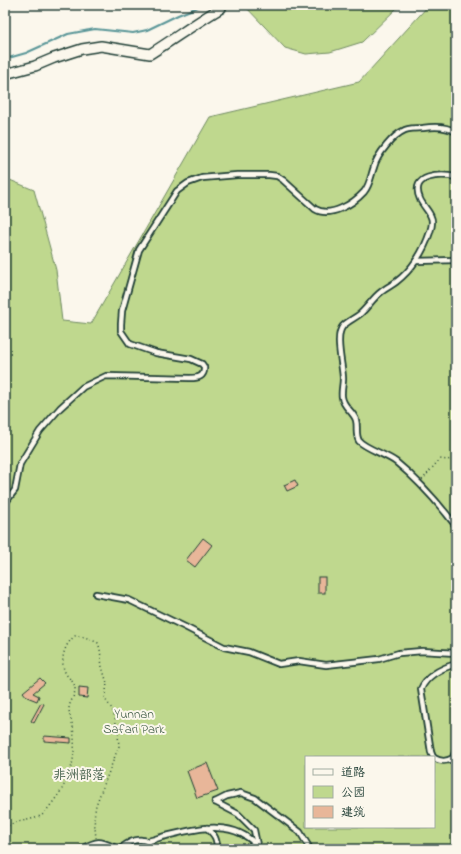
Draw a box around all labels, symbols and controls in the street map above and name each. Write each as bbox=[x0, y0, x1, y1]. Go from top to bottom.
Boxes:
park label: Yunnan Safari Park bbox=[103, 705, 165, 739]
legend bbox=[305, 756, 435, 828]
text: 道路 bbox=[341, 764, 365, 782]
park label: 非洲部落 bbox=[53, 766, 105, 785]
text: 公园 bbox=[341, 784, 365, 802]
text: 建筑 bbox=[341, 804, 365, 822]

